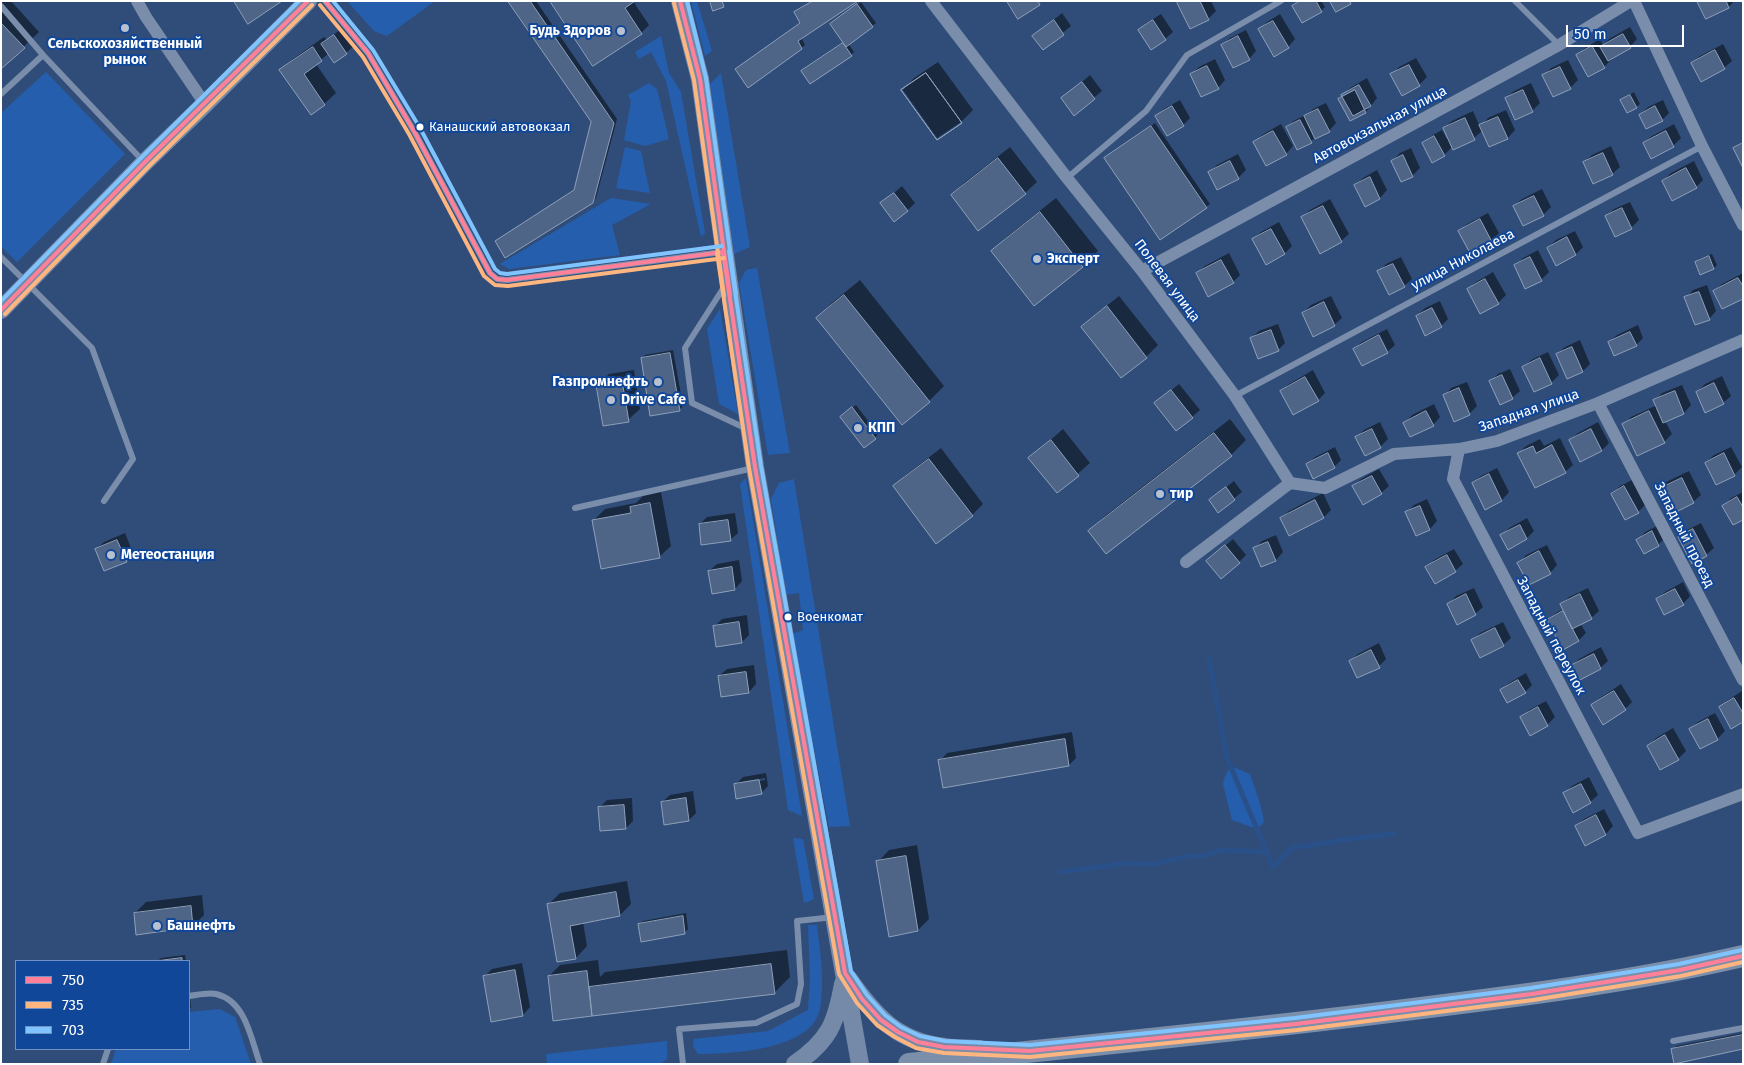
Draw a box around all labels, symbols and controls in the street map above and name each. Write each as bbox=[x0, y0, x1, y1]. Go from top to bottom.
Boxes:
scale bar bbox=[1569, 15, 1686, 47]
marker: Сельскохозяйственный рынок bbox=[119, 22, 131, 34]
place label: Будь Здоров bbox=[530, 23, 611, 39]
marker: Будь Здоров bbox=[615, 25, 627, 37]
text: 50 m bbox=[1574, 25, 1607, 43]
place label: Сельскохозяйственный рынок bbox=[48, 36, 202, 68]
street label: Автовокзальная улица bbox=[1310, 83, 1450, 167]
place label: Канашский автовокзал bbox=[429, 119, 571, 135]
marker: Канашский автовокзал bbox=[415, 122, 425, 132]
street label: улица Николаева bbox=[1409, 226, 1517, 294]
street label: Полевая улица bbox=[1131, 236, 1203, 326]
place label: Эксперт bbox=[1047, 251, 1099, 267]
marker: Эксперт bbox=[1031, 253, 1043, 265]
place label: Газпромнефть bbox=[552, 374, 648, 390]
marker: Газпромнефть bbox=[652, 376, 664, 388]
street label: Западная улица bbox=[1477, 386, 1581, 436]
place label: Drive Cafe bbox=[621, 392, 686, 408]
marker: Drive Cafe bbox=[605, 394, 617, 406]
place label: КПП bbox=[868, 420, 895, 436]
marker: КПП bbox=[852, 422, 864, 434]
street label: Западный проезд bbox=[1650, 480, 1718, 590]
place label: тир bbox=[1170, 486, 1193, 502]
marker: тир bbox=[1154, 488, 1166, 500]
place label: Метеостанция bbox=[121, 547, 215, 563]
marker: Метеостанция bbox=[105, 549, 117, 561]
street label: Западный переулок bbox=[1513, 574, 1589, 698]
place label: Военкомат bbox=[797, 609, 863, 625]
marker: Военкомат bbox=[783, 612, 793, 622]
place label: Башнефть bbox=[167, 918, 235, 934]
marker: Башнефть bbox=[151, 920, 163, 932]
legend bbox=[15, 960, 190, 1050]
text: 750 bbox=[62, 971, 84, 989]
text: 735 bbox=[62, 996, 84, 1014]
text: 703 bbox=[62, 1021, 84, 1039]

